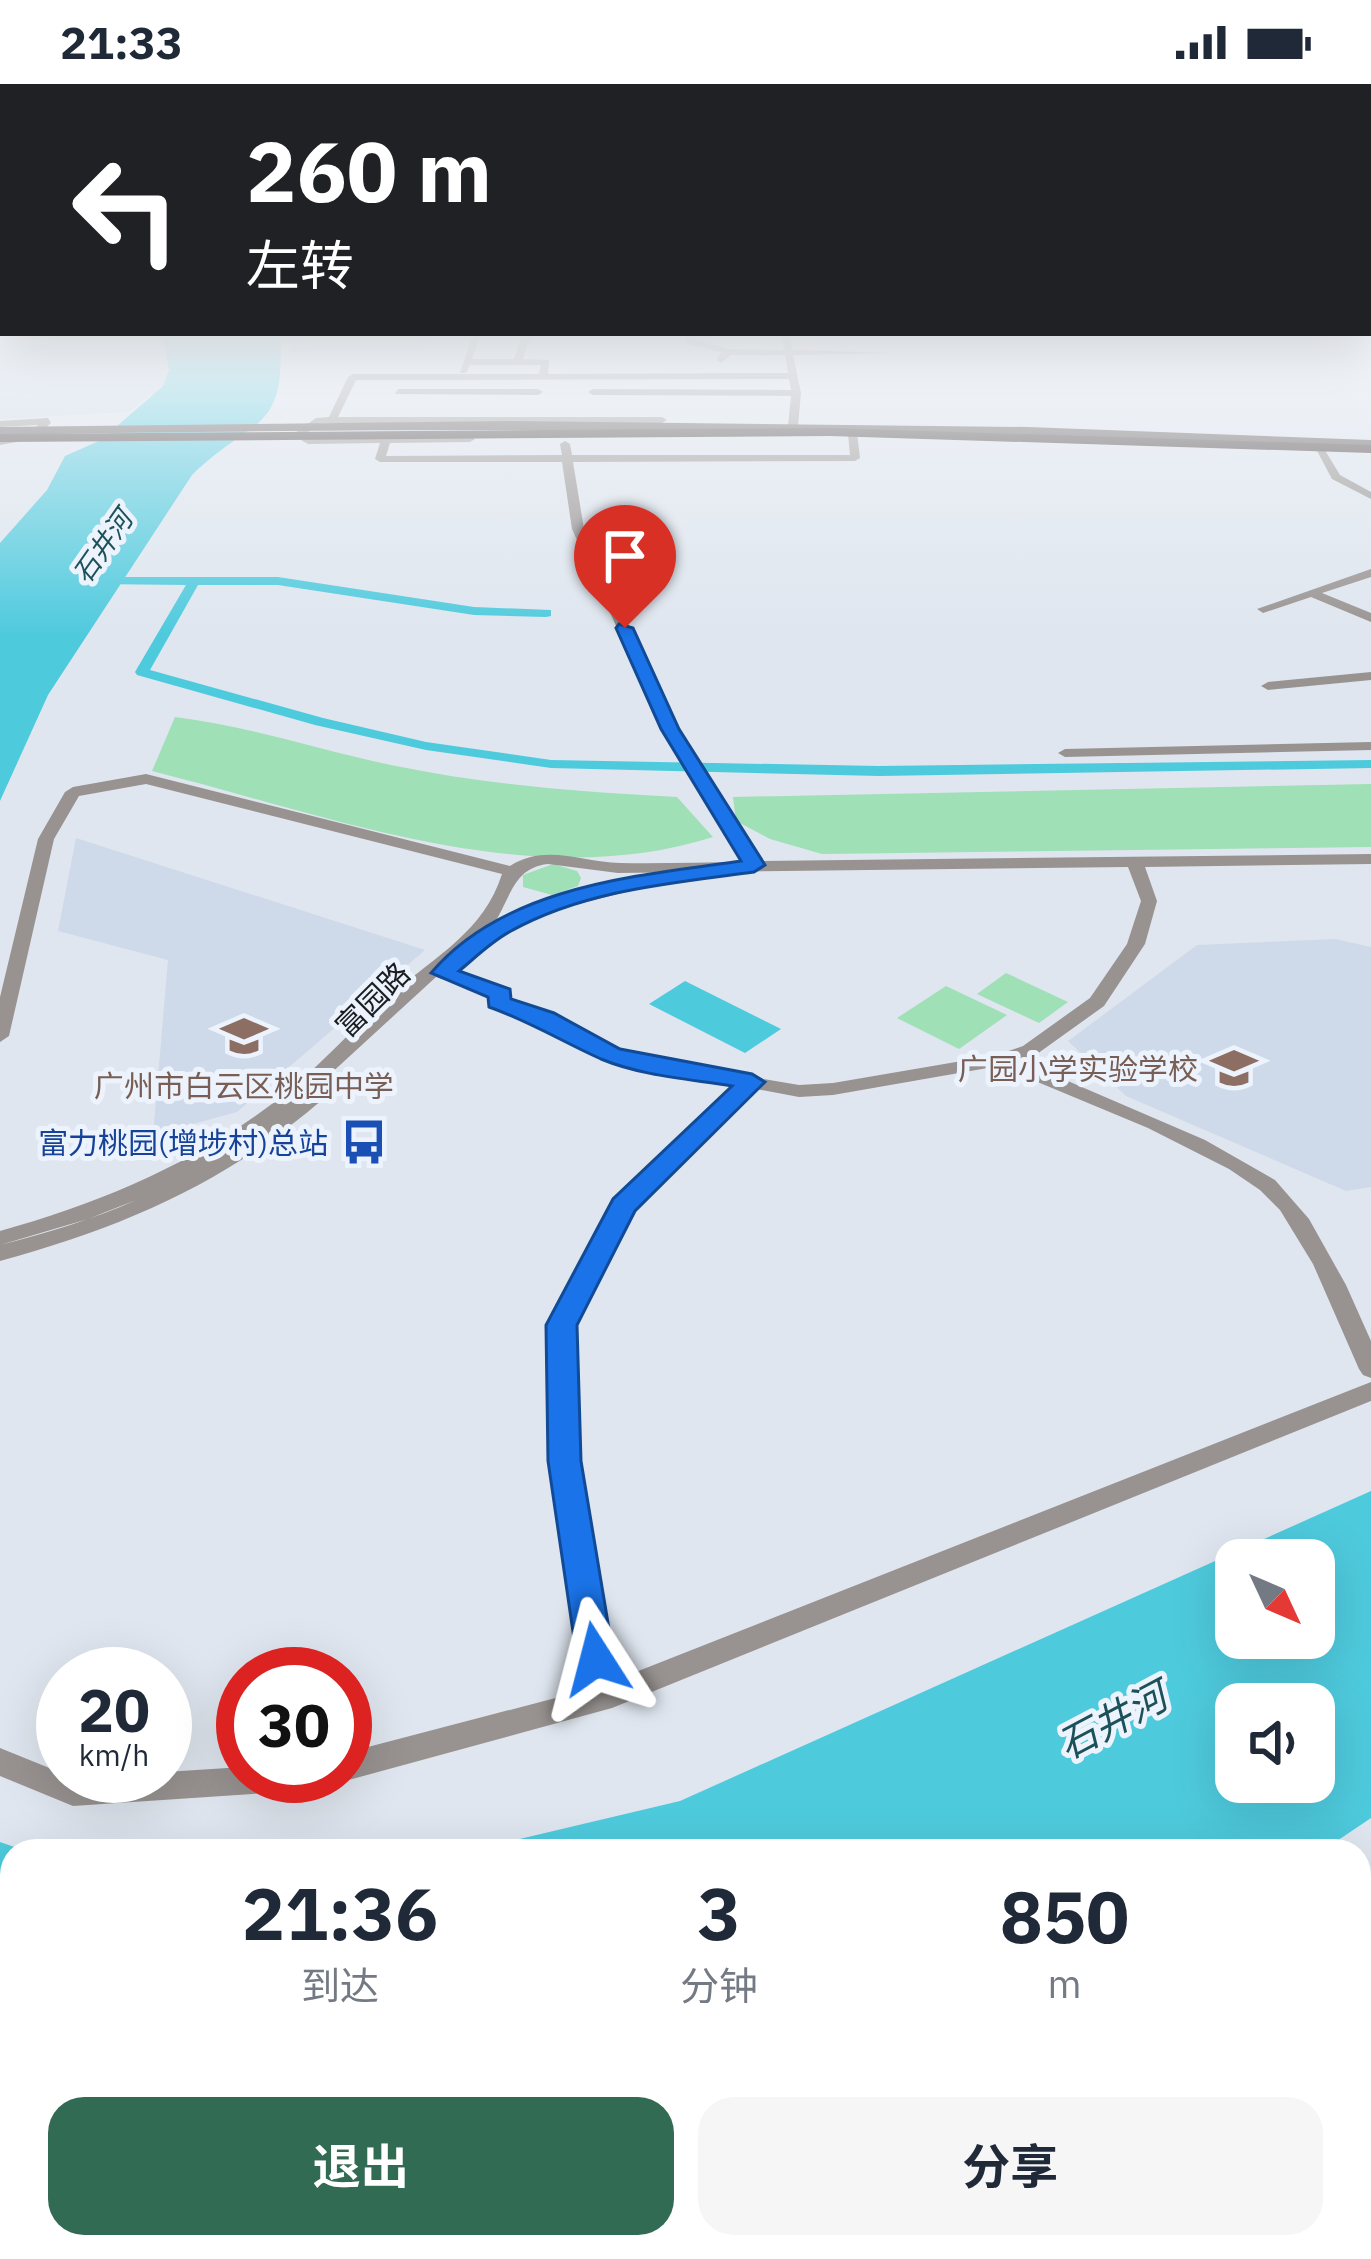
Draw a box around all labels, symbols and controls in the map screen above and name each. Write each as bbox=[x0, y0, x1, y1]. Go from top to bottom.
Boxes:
text: 21:33 bbox=[60, 13, 183, 71]
text: 260 m bbox=[246, 116, 492, 225]
icon: left bbox=[48, 132, 204, 288]
text: 左转 bbox=[246, 230, 354, 300]
water label: 石井河 bbox=[64, 499, 142, 589]
pin bbox=[574, 505, 676, 628]
icon: arrive bbox=[592, 523, 658, 589]
street label: 富园路 bbox=[326, 953, 418, 1045]
school or university icon: 广州市白云区桃园中学 bbox=[219, 1011, 269, 1061]
school or university icon: 广园小学实验学校 bbox=[1209, 1043, 1259, 1093]
place label: 广园小学实验学校 bbox=[958, 1049, 1198, 1088]
place label: 广州市白云区桃园中学 bbox=[94, 1066, 394, 1105]
bus stop icon: 富力桃园(增埗村)总站 bbox=[339, 1117, 389, 1167]
place label: 富力桃园(增埗村)总站 bbox=[38, 1123, 328, 1162]
north arrow bbox=[1215, 1539, 1335, 1659]
map controls bbox=[1215, 1539, 1335, 1803]
position arrow bbox=[533, 1596, 659, 1722]
speed limit sign: 30 bbox=[216, 1647, 372, 1803]
water label: 石井河 bbox=[1048, 1667, 1182, 1770]
text: 20 bbox=[78, 1670, 150, 1749]
button: sound bbox=[1215, 1683, 1335, 1803]
text: km/h bbox=[79, 1735, 149, 1774]
text: 21:36 bbox=[242, 1866, 438, 1960]
text: 3 bbox=[697, 1866, 741, 1960]
text: 850 bbox=[1000, 1869, 1129, 1963]
text: m bbox=[1047, 1958, 1082, 2009]
text: 到达 bbox=[301, 1960, 379, 2011]
text: 分钟 bbox=[680, 1960, 758, 2011]
button: 退出 bbox=[48, 2097, 674, 2235]
button: 分享 bbox=[698, 2097, 1323, 2235]

